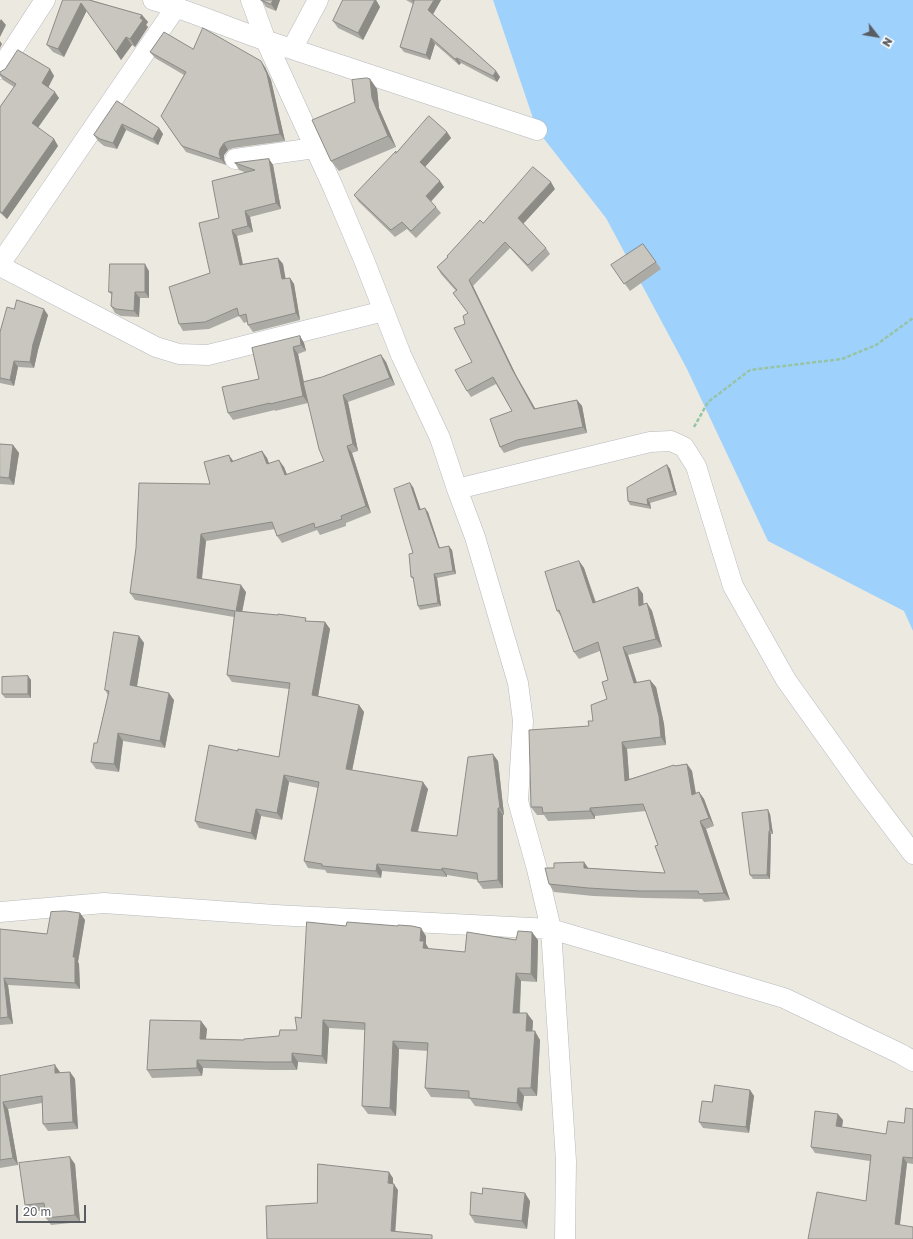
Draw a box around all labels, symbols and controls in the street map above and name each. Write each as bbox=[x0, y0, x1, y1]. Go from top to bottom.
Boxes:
north arrow bbox=[857, 16, 897, 56]
text: N bbox=[880, 36, 895, 49]
scale bar bbox=[18, 1197, 88, 1223]
text: 20 m bbox=[23, 1204, 51, 1219]

